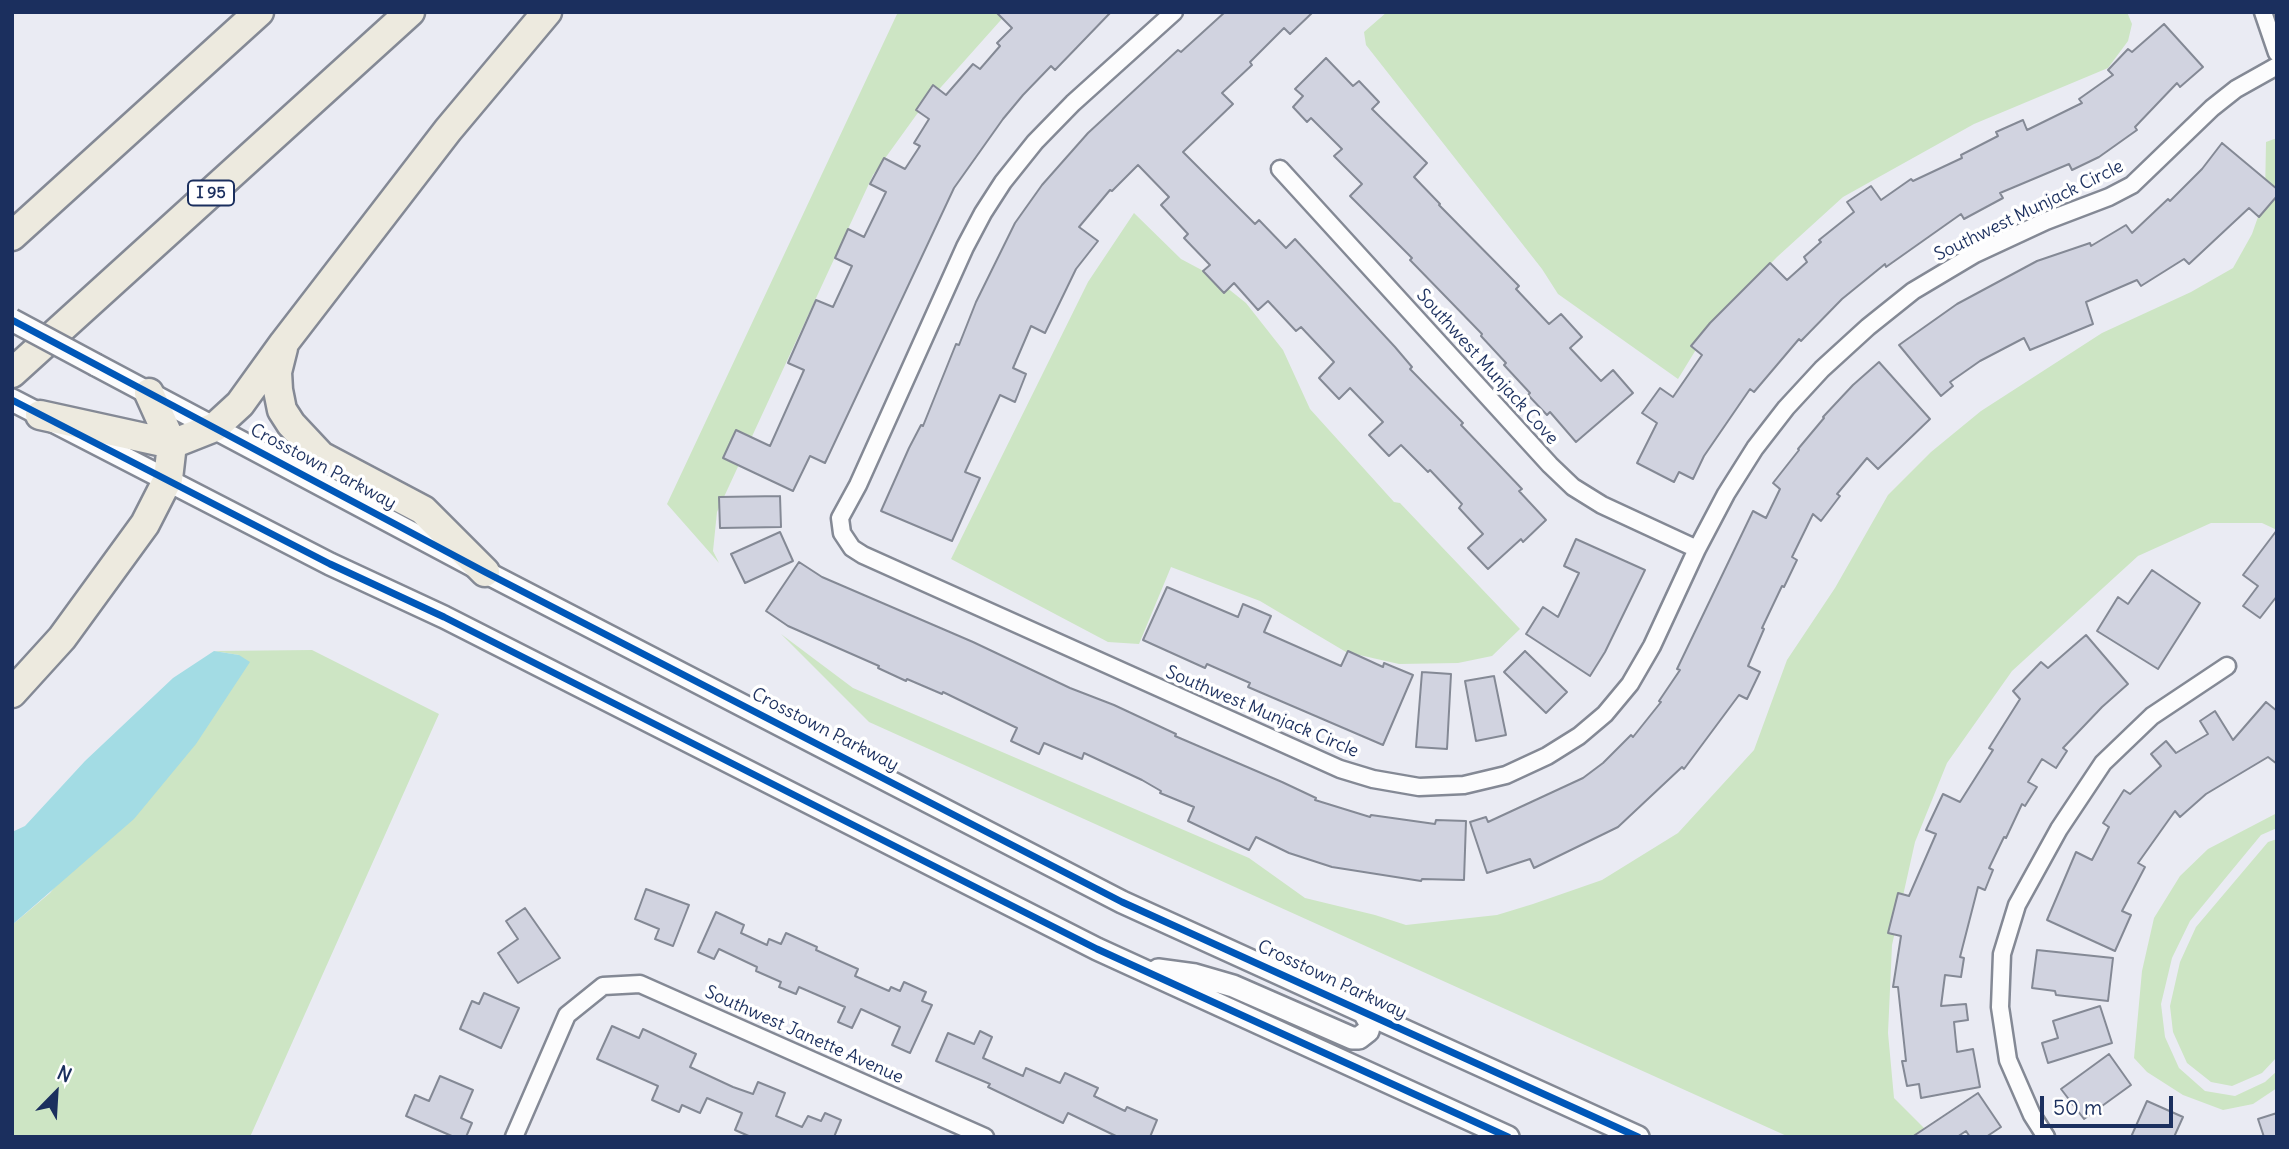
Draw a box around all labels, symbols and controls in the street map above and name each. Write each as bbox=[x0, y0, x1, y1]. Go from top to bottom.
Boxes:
street label: Southwest Munjack Circle bbox=[1931, 156, 2127, 266]
road number: I 95 bbox=[188, 181, 234, 206]
street label: Southwest Munjack Cove bbox=[1411, 285, 1563, 449]
street label: Crosstown Parkway bbox=[246, 419, 400, 515]
street label: Southwest Munjack Circle bbox=[1162, 662, 1362, 762]
street label: Crosstown Parkway bbox=[748, 684, 902, 776]
street label: Crosstown Parkway bbox=[1254, 936, 1410, 1024]
street label: Southwest Janette Avenue bbox=[701, 981, 907, 1089]
north arrow bbox=[21, 1058, 91, 1128]
text: N bbox=[54, 1060, 75, 1087]
scale bar bbox=[2044, 1082, 2177, 1126]
text: 50 m bbox=[2053, 1094, 2102, 1121]

